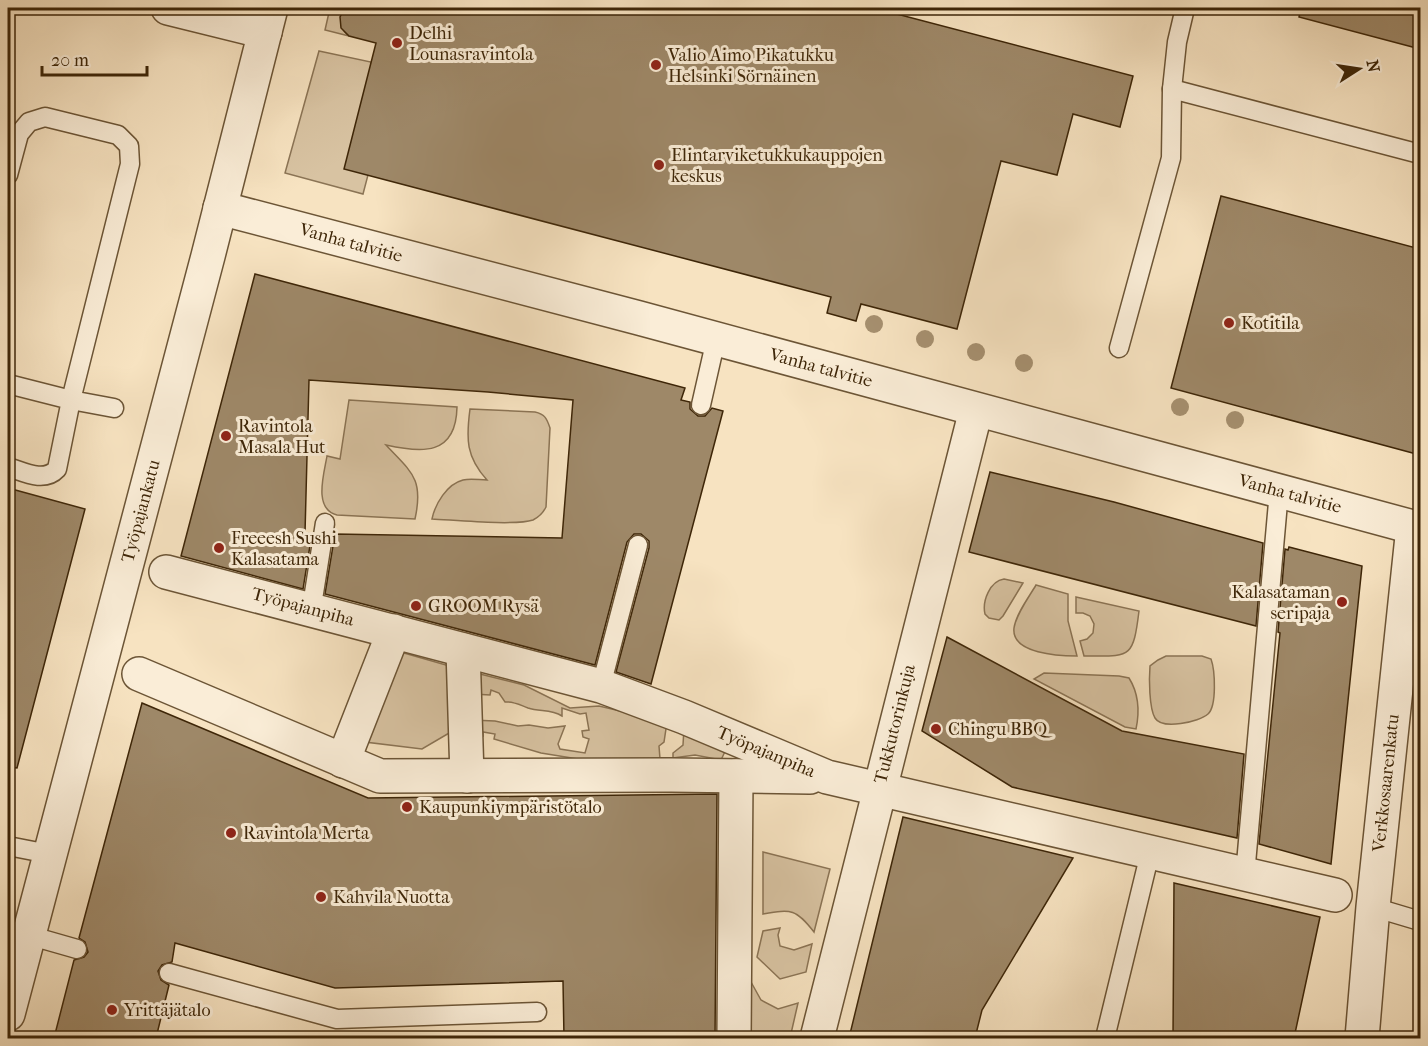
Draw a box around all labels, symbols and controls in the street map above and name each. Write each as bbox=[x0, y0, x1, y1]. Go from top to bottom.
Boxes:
place label: Delhi Lounasravintola bbox=[409, 23, 534, 65]
marker: Delhi Lounasravintola bbox=[390, 36, 404, 50]
scale bar bbox=[42, 39, 147, 77]
north arrow bbox=[1329, 39, 1389, 99]
place label: Valio Aimo Pikatukku Helsinki Sörnäinen bbox=[667, 45, 834, 87]
text: 20 m bbox=[51, 50, 89, 71]
marker: Valio Aimo Pikatukku Helsinki Sörnäinen bbox=[649, 58, 663, 72]
text: N bbox=[1363, 58, 1384, 75]
place label: Elintarviketukkukauppojen keskus bbox=[671, 145, 883, 187]
marker: Elintarviketukkukauppojen keskus bbox=[652, 158, 666, 172]
street label: Vanha talvitie bbox=[296, 219, 405, 267]
place label: Kotitila bbox=[1241, 313, 1300, 334]
marker: Kotitila bbox=[1222, 316, 1236, 330]
street label: Vanha talvitie bbox=[766, 344, 875, 392]
place label: Ravintola Masala Hut bbox=[238, 416, 326, 458]
marker: Ravintola Masala Hut bbox=[219, 429, 233, 443]
street label: Työpajankatu bbox=[117, 457, 165, 565]
street label: Vanha talvitie bbox=[1235, 470, 1344, 518]
place label: Freeesh Sushi Kalasatama bbox=[231, 528, 338, 570]
marker: Freeesh Sushi Kalasatama bbox=[212, 541, 226, 555]
place label: Kalasataman seripaja bbox=[1232, 582, 1331, 624]
street label: Työpajanpiha bbox=[250, 583, 357, 631]
marker: Kalasataman seripaja bbox=[1335, 595, 1349, 609]
place label: GROOM Rysä bbox=[428, 596, 539, 617]
marker: GROOM Rysä bbox=[409, 599, 423, 613]
street label: Tukkutorinkuja bbox=[870, 662, 920, 786]
street label: Verkkosaarenkatu bbox=[1368, 713, 1404, 854]
place label: Chingu BBQ bbox=[948, 719, 1053, 740]
street label: Työpajanpiha bbox=[714, 722, 819, 782]
marker: Chingu BBQ bbox=[929, 722, 943, 736]
place label: Kaupunkiympäristötalo bbox=[419, 797, 602, 818]
marker: Kaupunkiympäristötalo bbox=[400, 800, 414, 814]
place label: Ravintola Merta bbox=[243, 823, 370, 844]
marker: Ravintola Merta bbox=[224, 826, 238, 840]
place label: Kahvila Nuotta bbox=[333, 887, 450, 908]
marker: Kahvila Nuotta bbox=[314, 890, 328, 904]
place label: Yrittäjätalo bbox=[123, 1000, 211, 1021]
marker: Yrittäjätalo bbox=[105, 1003, 119, 1017]

